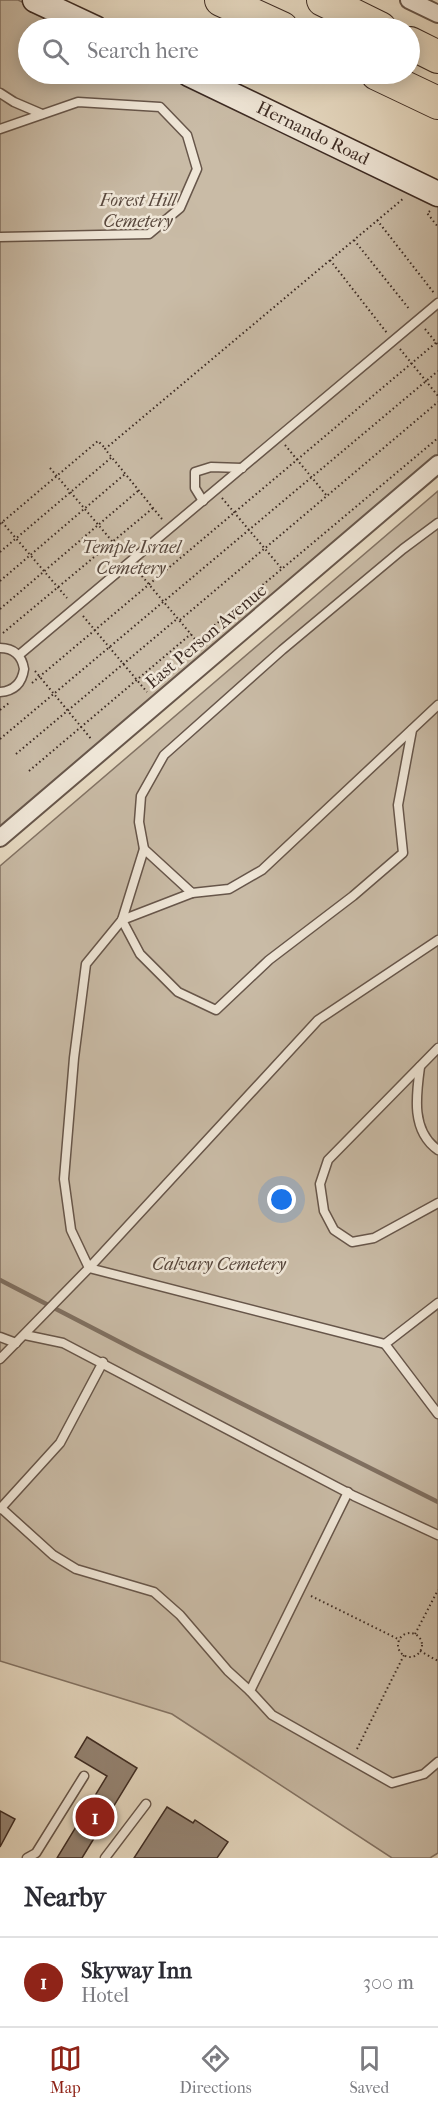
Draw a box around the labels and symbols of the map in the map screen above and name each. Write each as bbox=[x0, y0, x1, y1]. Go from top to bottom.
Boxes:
street label: Hernando Road bbox=[253, 97, 373, 170]
park label: Forest Hill Cemetery bbox=[99, 190, 179, 232]
park label: Temple Israel Cemetery bbox=[81, 537, 183, 579]
street label: East Person Avenue bbox=[142, 580, 271, 693]
your location bbox=[267, 1185, 296, 1214]
park label: Calvary Cemetery bbox=[152, 1254, 287, 1275]
pin: 1 bbox=[76, 1794, 115, 1840]

